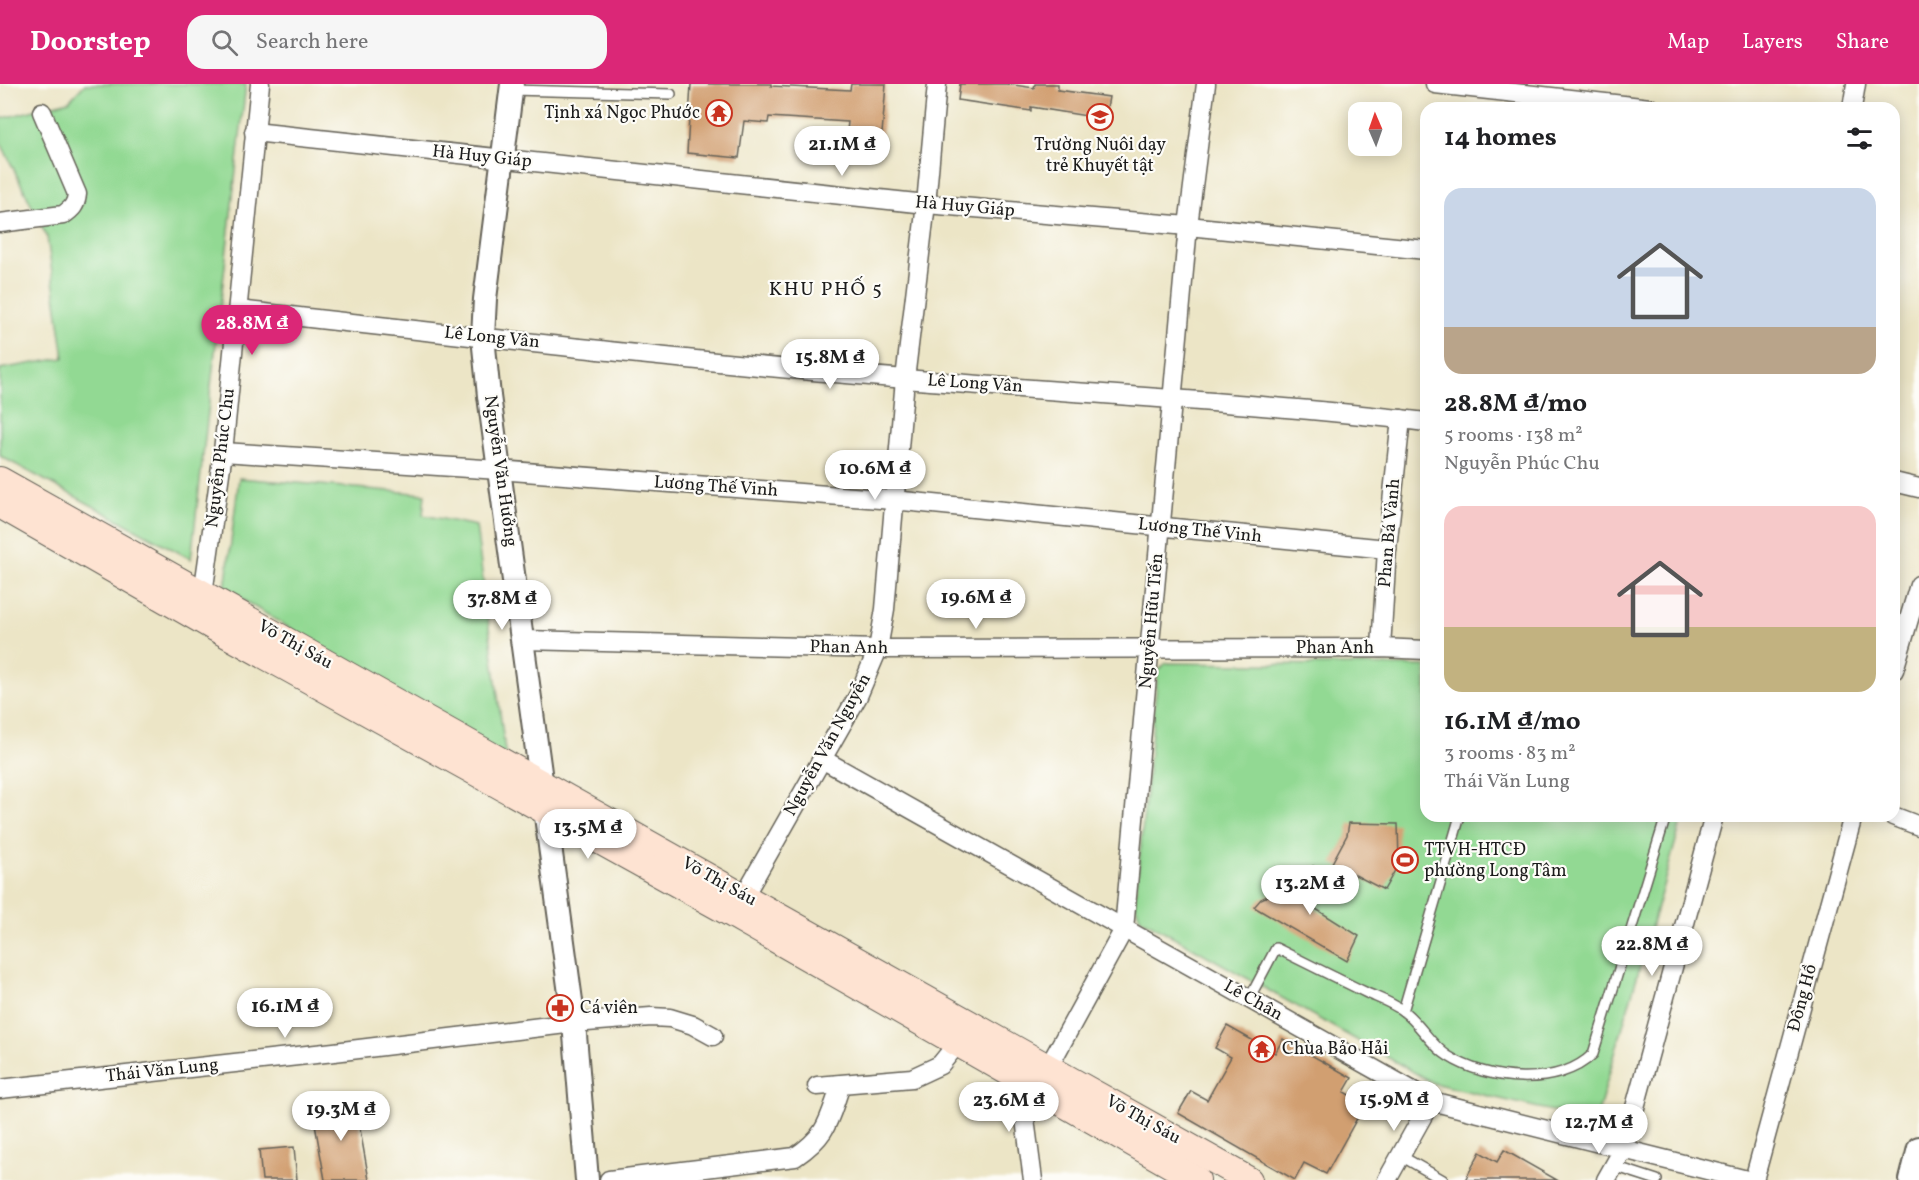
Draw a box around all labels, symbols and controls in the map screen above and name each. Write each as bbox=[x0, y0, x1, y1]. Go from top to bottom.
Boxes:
search box bbox=[187, 15, 607, 69]
text: Doorstep bbox=[30, 23, 151, 62]
icon: search bbox=[208, 26, 241, 59]
text: Search here bbox=[256, 27, 369, 58]
text: Map bbox=[1667, 28, 1709, 57]
text: Layers bbox=[1742, 28, 1803, 57]
text: Share bbox=[1836, 28, 1889, 57]
temple icon: Tịnh xá Ngọc Phước bbox=[704, 98, 734, 128]
place label: Tịnh xá Ngọc Phước bbox=[544, 101, 700, 126]
school or university icon: Trường Nuôi dạy trẻ Khuyết tật bbox=[1085, 102, 1115, 132]
north arrow bbox=[1348, 102, 1402, 156]
map controls bbox=[1348, 102, 1402, 156]
text: 14 homes bbox=[1444, 120, 1557, 156]
icon: filters bbox=[1843, 122, 1876, 155]
pin: 21.1M ₫ bbox=[787, 126, 897, 177]
text: 21.1M ₫ bbox=[808, 131, 876, 159]
place label: Trường Nuôi dạy trẻ Khuyết tật bbox=[1034, 133, 1166, 179]
street label: Hà Huy Giáp bbox=[431, 139, 533, 175]
street label: Hà Huy Giáp bbox=[914, 190, 1016, 224]
icon: home bbox=[1606, 227, 1714, 335]
district label: KHU PHỐ 5 bbox=[769, 276, 883, 304]
pin: 28.8M ₫ bbox=[197, 305, 307, 356]
text: 28.8M ₫ bbox=[215, 310, 289, 338]
street label: Lê Long Vân bbox=[443, 321, 541, 355]
pin: 15.8M ₫ bbox=[775, 339, 885, 390]
text: 15.8M ₫ bbox=[795, 344, 865, 372]
street label: Lê Long Vân bbox=[926, 368, 1024, 400]
text: 28.8M ₫/mo bbox=[1444, 386, 1587, 422]
street label: Nguyễn Phúc Chu bbox=[200, 387, 242, 529]
street label: Nguyễn Văn Hưởng bbox=[477, 394, 523, 548]
text: 5 rooms · 138 m² bbox=[1444, 422, 1583, 450]
pin: 10.6M ₫ bbox=[820, 450, 930, 501]
text: Nguyễn Phúc Chu bbox=[1444, 450, 1600, 478]
text: 10.6M ₫ bbox=[839, 455, 911, 483]
street label: Lương Thế Vinh bbox=[653, 470, 779, 504]
street label: Phan Bá Vành bbox=[1373, 477, 1407, 589]
street label: Lương Thế Vinh bbox=[1137, 512, 1264, 550]
icon: home bbox=[1606, 545, 1714, 653]
street label: Nguyễn Hữu Tiến bbox=[1134, 552, 1170, 690]
pin: 19.6M ₫ bbox=[921, 579, 1031, 630]
pin: 37.8M ₫ bbox=[447, 580, 557, 631]
text: 19.6M ₫ bbox=[940, 584, 1012, 612]
text: 37.8M ₫ bbox=[467, 585, 537, 613]
street label: Võ Thị Sáu bbox=[253, 614, 337, 676]
street label: Phan Anh bbox=[809, 635, 889, 661]
street label: Phan Anh bbox=[1296, 636, 1375, 661]
street label: Nguyễn Văn Nguyễn bbox=[778, 669, 878, 821]
text: 16.1M ₫/mo bbox=[1444, 704, 1581, 740]
text: 3 rooms · 83 m² bbox=[1444, 740, 1576, 768]
text: Thái Văn Lung bbox=[1444, 768, 1570, 796]
pin: 13.5M ₫ bbox=[533, 809, 643, 860]
text: 13.5M ₫ bbox=[554, 814, 622, 842]
place label: TTVH-HTCĐ phường Long Tâm bbox=[1424, 838, 1567, 884]
sports icon: TTVH-HTCĐ phường Long Tâm bbox=[1390, 845, 1420, 875]
street label: Võ Thị Sáu bbox=[677, 851, 761, 913]
pin: 13.2M ₫ bbox=[1255, 865, 1365, 916]
text: 13.2M ₫ bbox=[1275, 870, 1345, 898]
pin: 22.8M ₫ bbox=[1597, 926, 1707, 977]
text: 22.8M ₫ bbox=[1616, 931, 1688, 959]
street label: Đông Hồ bbox=[1782, 961, 1824, 1035]
street label: Lê Chân bbox=[1219, 974, 1287, 1028]
pin: 16.1M ₫ bbox=[230, 988, 340, 1039]
text: 16.1M ₫ bbox=[251, 993, 319, 1021]
pharmacy icon: Cá viên bbox=[545, 993, 575, 1023]
place label: Cá viên bbox=[580, 996, 638, 1021]
temple icon: Chùa Bảo Hải bbox=[1247, 1034, 1277, 1064]
place label: Chùa Bảo Hải bbox=[1282, 1037, 1389, 1062]
street label: Thái Văn Lung bbox=[104, 1053, 220, 1089]
pin: 15.9M ₫ bbox=[1339, 1081, 1449, 1132]
pin: 23.6M ₫ bbox=[954, 1082, 1064, 1133]
text: 15.9M ₫ bbox=[1359, 1086, 1429, 1114]
text: 23.6M ₫ bbox=[973, 1087, 1045, 1115]
street label: Võ Thị Sáu bbox=[1101, 1089, 1185, 1151]
pin: 19.3M ₫ bbox=[286, 1091, 396, 1142]
text: 19.3M ₫ bbox=[306, 1096, 376, 1124]
pin: 12.7M ₫ bbox=[1544, 1104, 1654, 1155]
text: 12.7M ₫ bbox=[1565, 1109, 1633, 1137]

